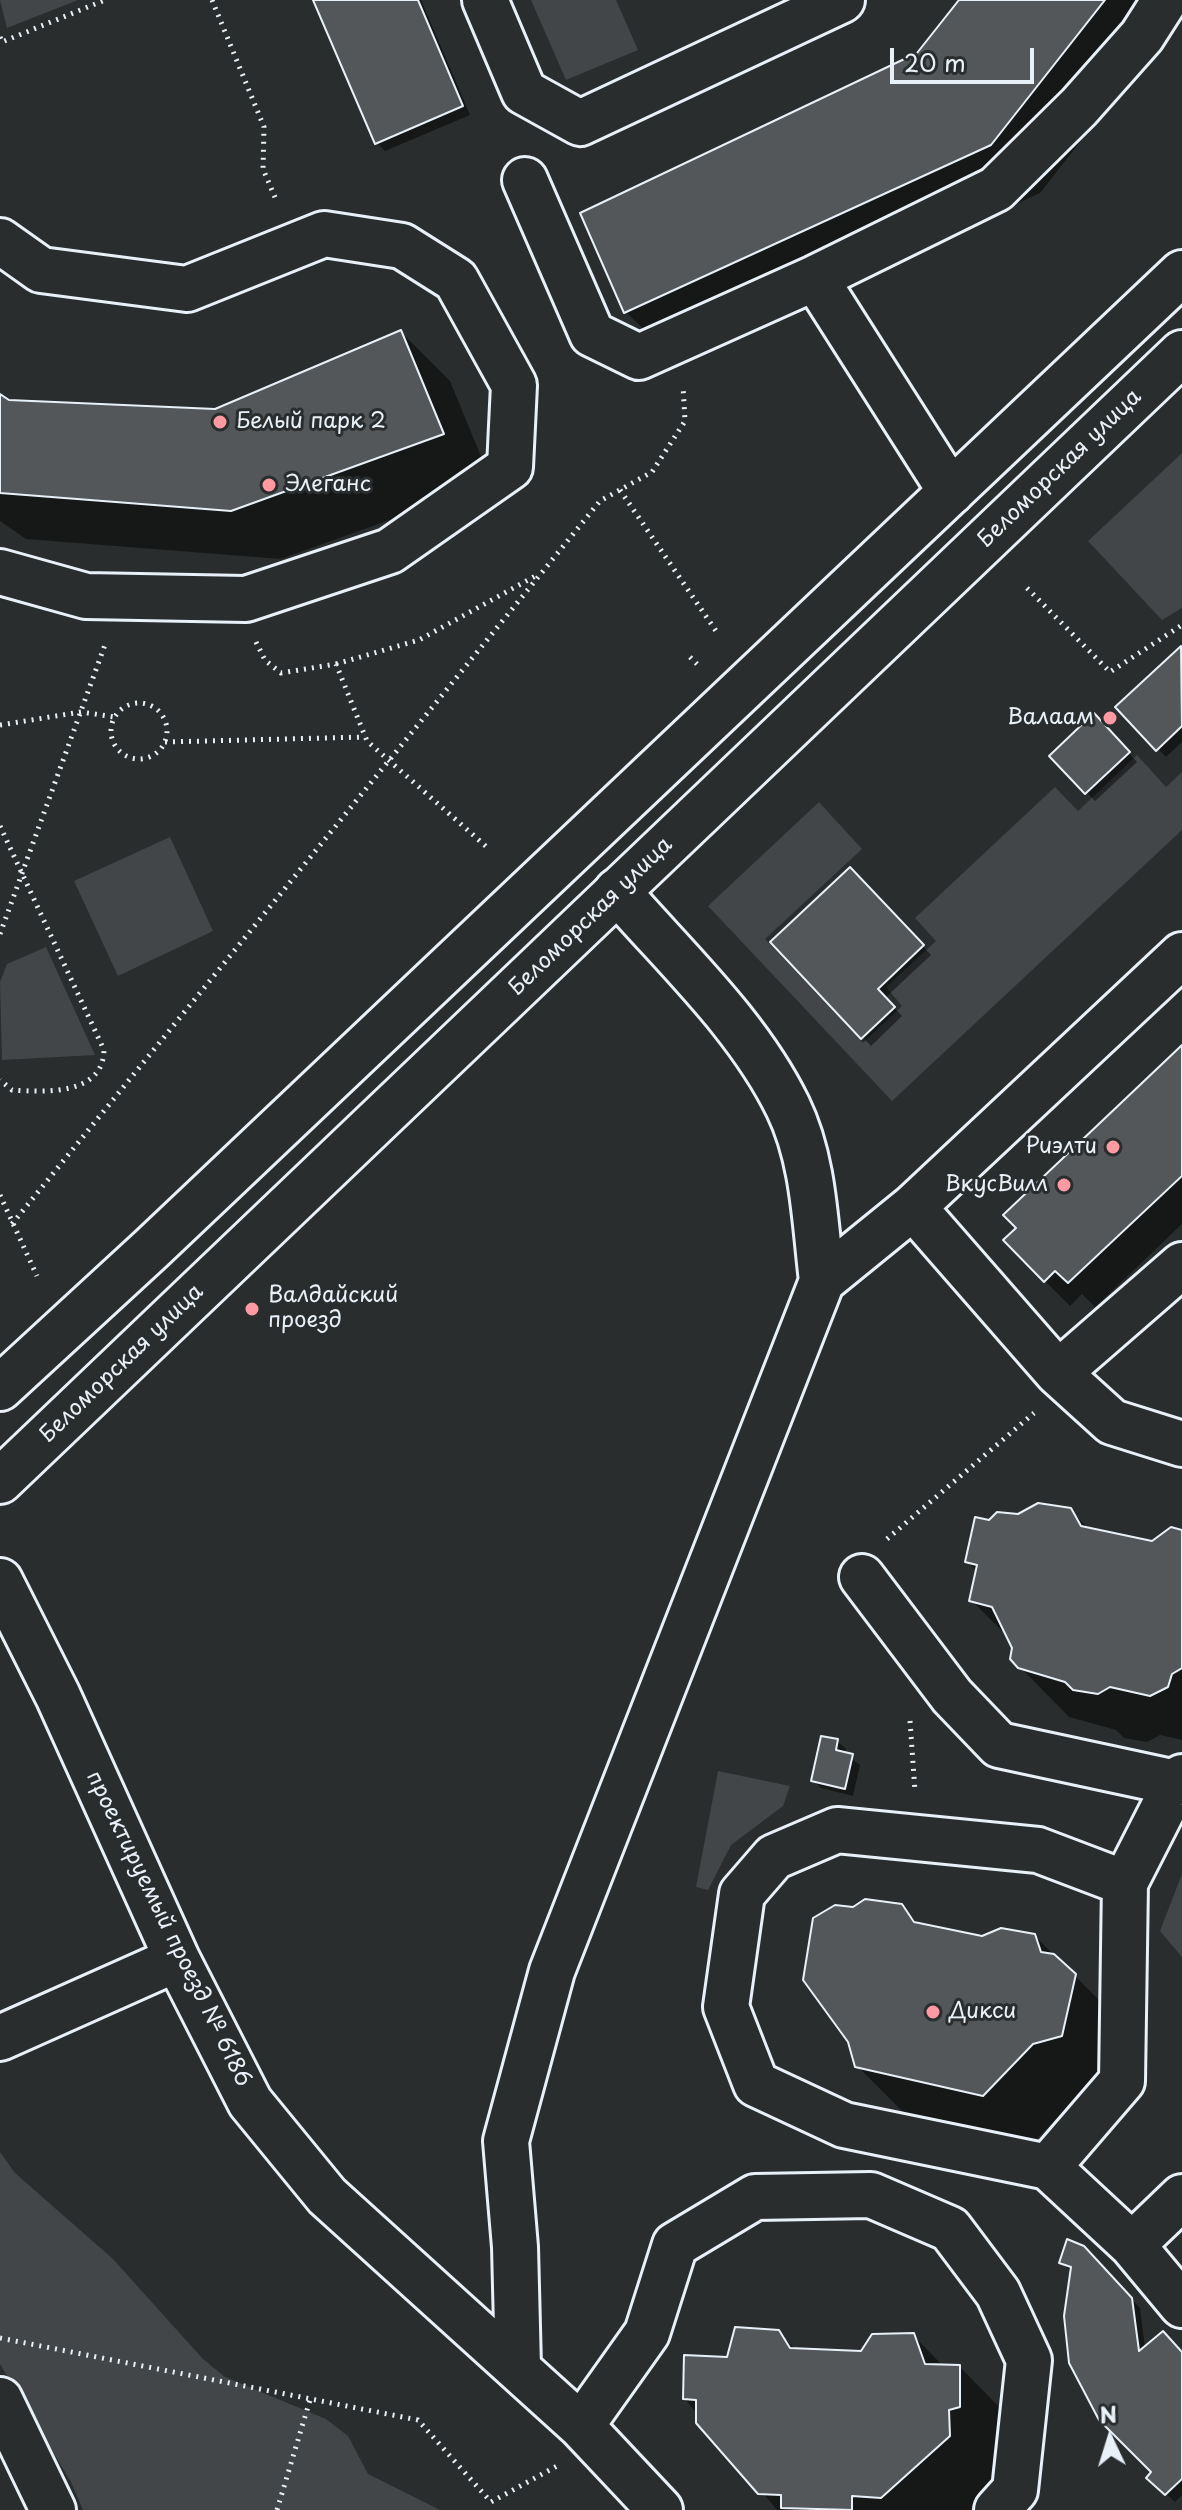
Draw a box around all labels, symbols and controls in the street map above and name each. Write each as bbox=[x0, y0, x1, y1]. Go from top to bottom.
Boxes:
scale bar bbox=[894, 32, 1038, 82]
text: 20 m bbox=[904, 44, 966, 80]
street label: Беломорская улица bbox=[973, 384, 1147, 554]
place label: Белый парк 2 bbox=[236, 409, 386, 435]
marker: Белый парк 2 bbox=[211, 413, 229, 431]
place label: Элеганс bbox=[285, 472, 371, 498]
marker: Элеганс bbox=[260, 476, 278, 494]
place label: Валаам bbox=[1007, 705, 1094, 731]
marker: Валаам bbox=[1101, 709, 1119, 727]
street label: Беломорская улица bbox=[504, 832, 678, 1002]
place label: Риэлти bbox=[1026, 1134, 1097, 1160]
marker: Риэлти bbox=[1104, 1138, 1122, 1156]
place label: ВкусВилл bbox=[945, 1172, 1048, 1198]
marker: ВкусВилл bbox=[1055, 1176, 1073, 1194]
street label: Беломорская улица bbox=[35, 1279, 209, 1449]
place label: Валдайский проезд bbox=[268, 1283, 398, 1334]
marker: Валдайский проезд bbox=[243, 1300, 261, 1318]
street label: проектируемый проезд № 6186 bbox=[80, 1767, 256, 2091]
place label: Дикси bbox=[949, 1999, 1016, 2025]
marker: Дикси bbox=[924, 2003, 942, 2021]
text: N bbox=[1098, 2396, 1118, 2431]
north arrow bbox=[1070, 2398, 1150, 2478]

